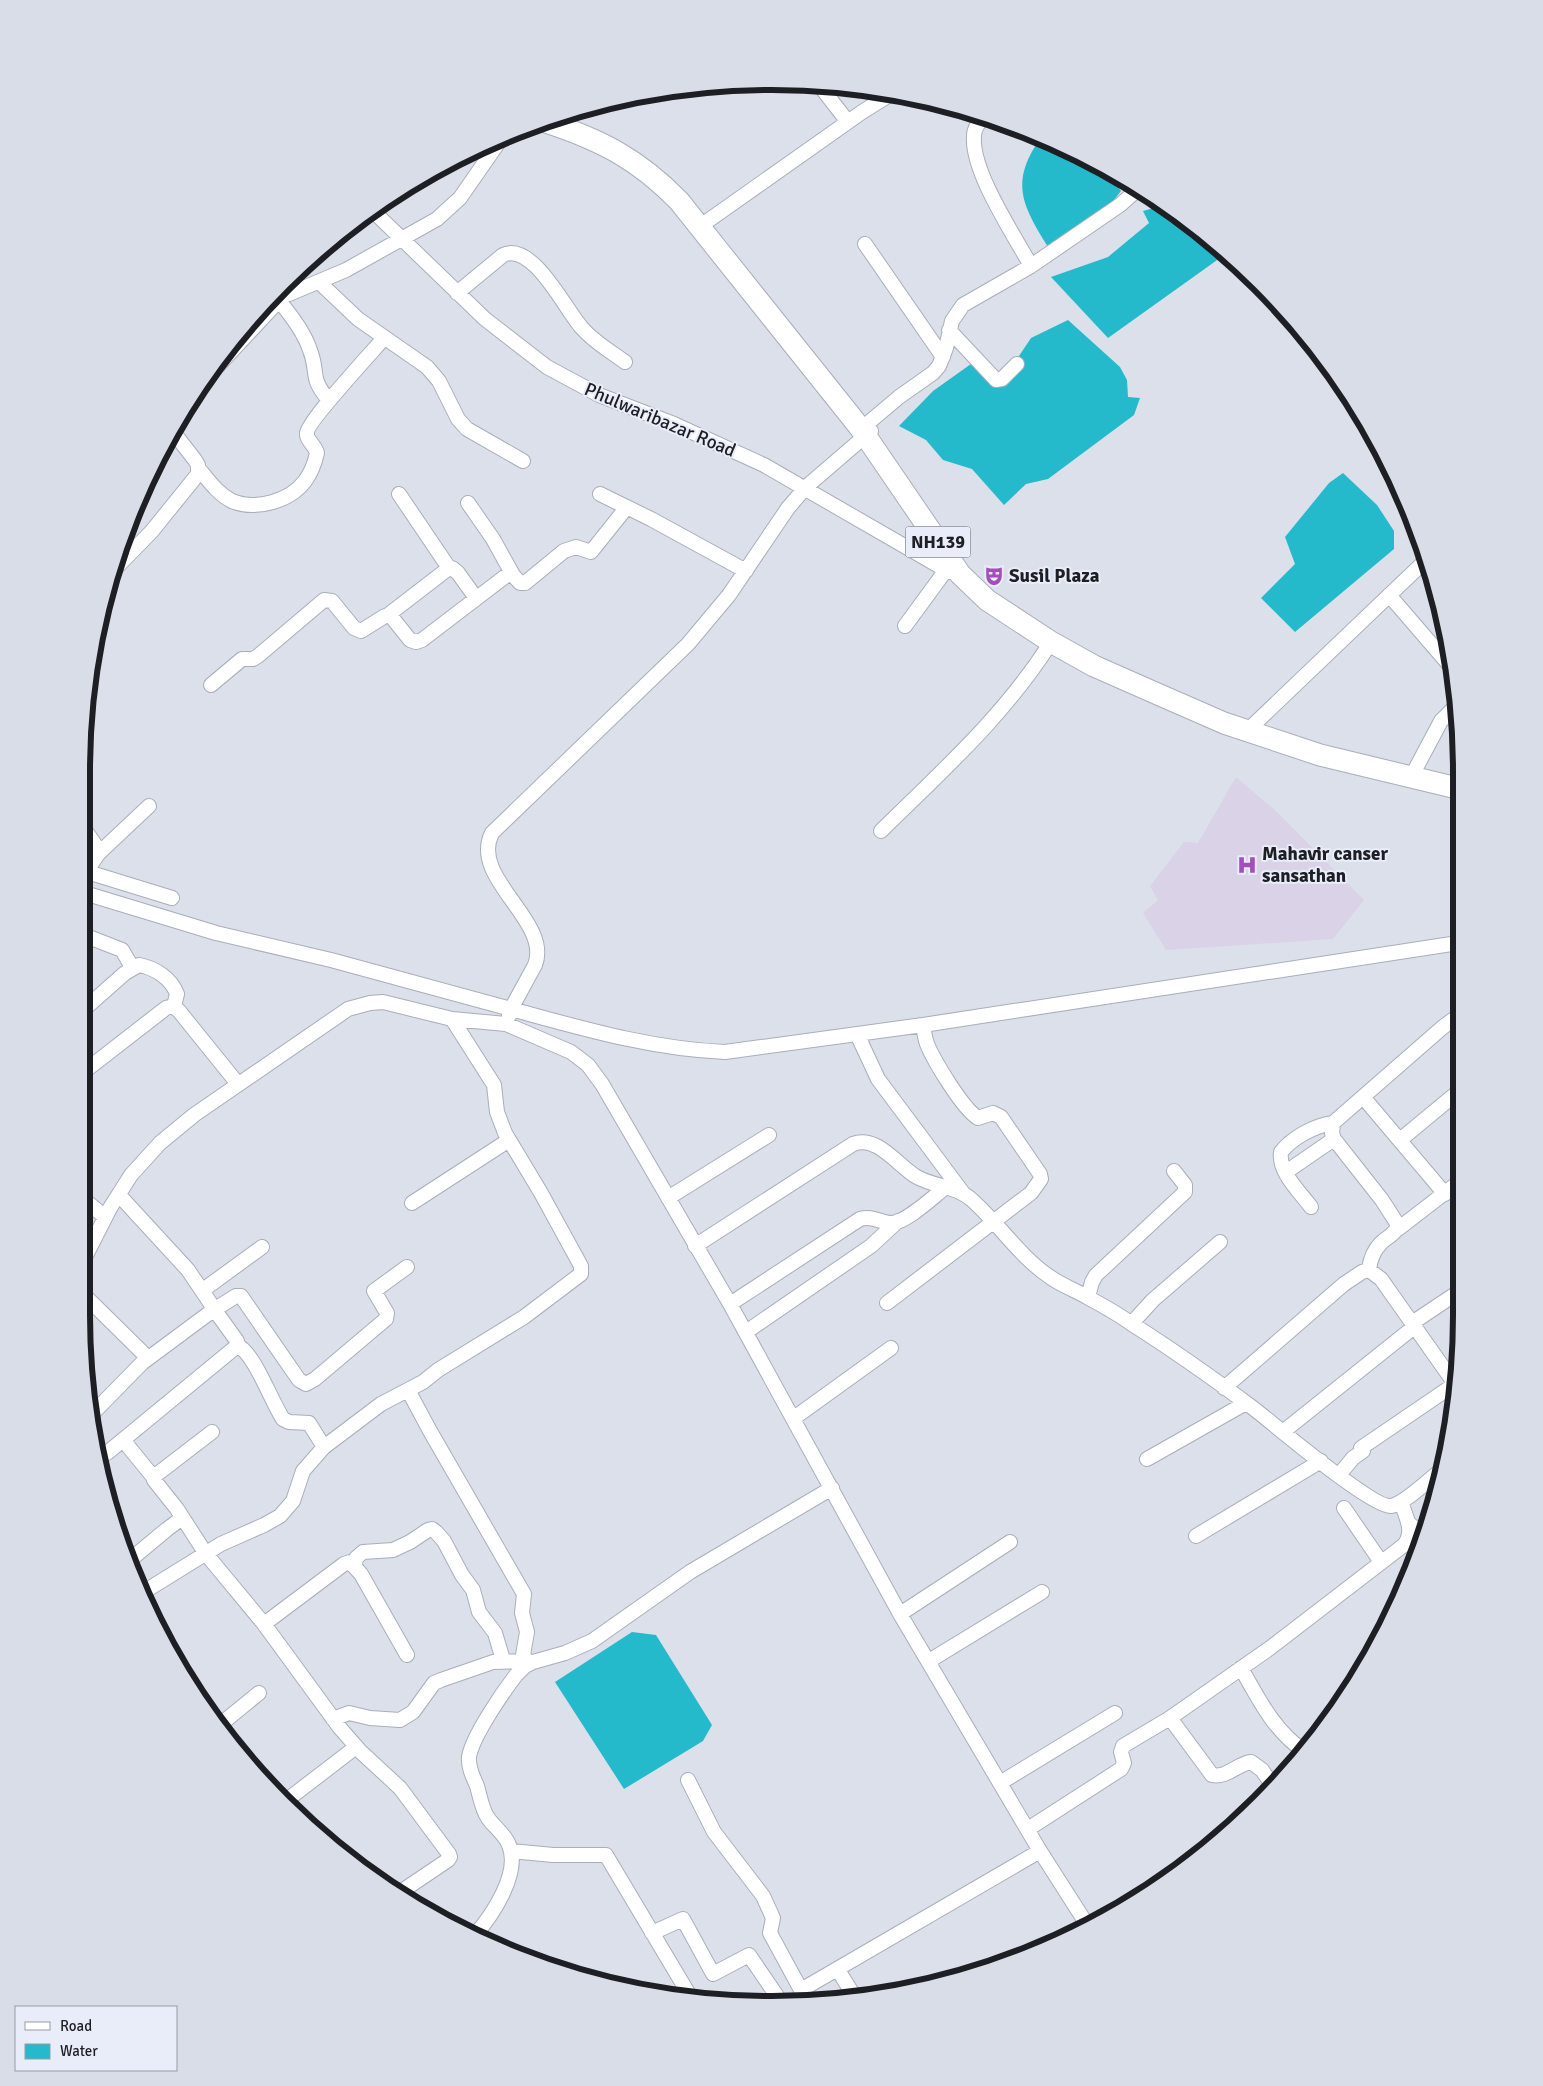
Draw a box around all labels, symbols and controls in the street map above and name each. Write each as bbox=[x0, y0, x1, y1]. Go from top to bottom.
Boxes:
street label: Phulwaribazar Road bbox=[581, 377, 739, 463]
road number: NH139 bbox=[906, 526, 970, 558]
place label: Susil Plaza bbox=[1009, 564, 1100, 588]
theatre icon: Susil Plaza bbox=[983, 565, 1005, 587]
place label: Mahavir canser sansathan bbox=[1262, 842, 1388, 888]
hospital icon: Mahavir canser sansathan bbox=[1236, 854, 1258, 876]
legend bbox=[15, 2006, 178, 2071]
text: Road bbox=[60, 2017, 92, 2035]
text: Water bbox=[60, 2042, 98, 2060]

